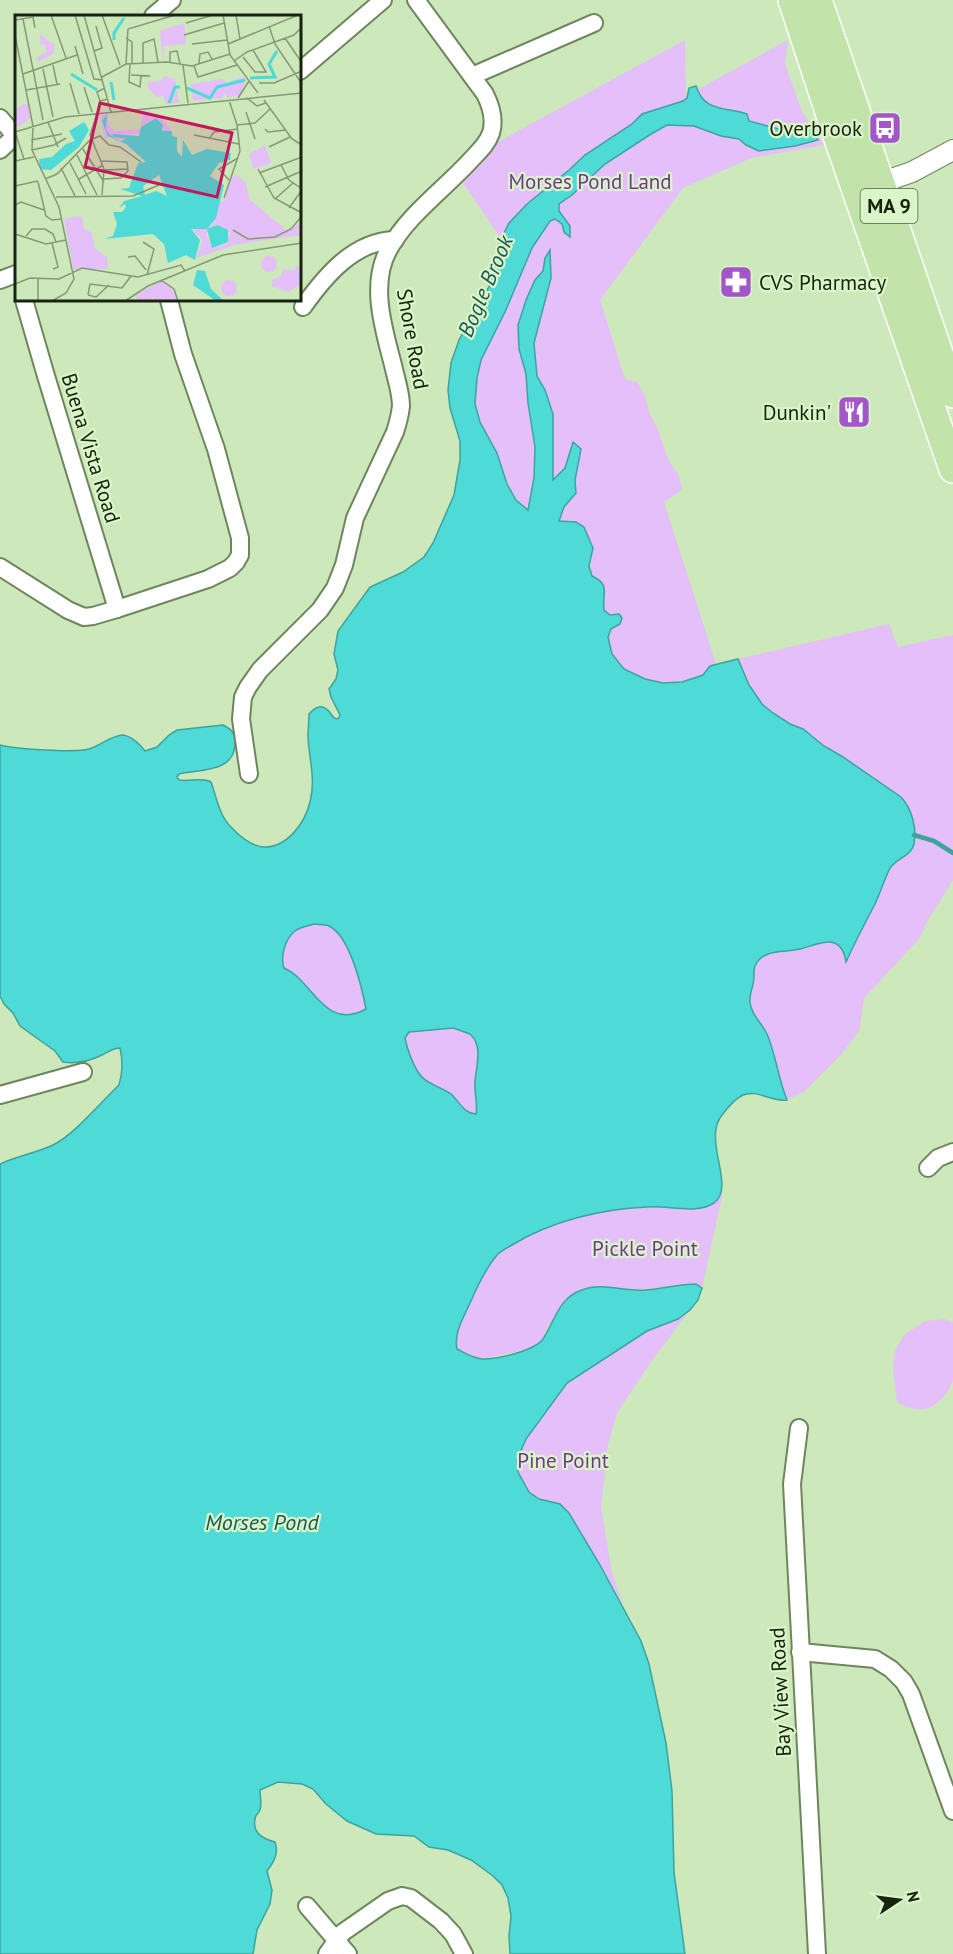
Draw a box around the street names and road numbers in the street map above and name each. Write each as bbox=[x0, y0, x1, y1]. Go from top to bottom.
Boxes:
road number: MA 9 bbox=[860, 189, 918, 223]
street label: Shore Road bbox=[391, 287, 435, 391]
street label: Buena Vista Road bbox=[55, 370, 127, 526]
street label: Bay View Road bbox=[763, 1627, 797, 1757]

